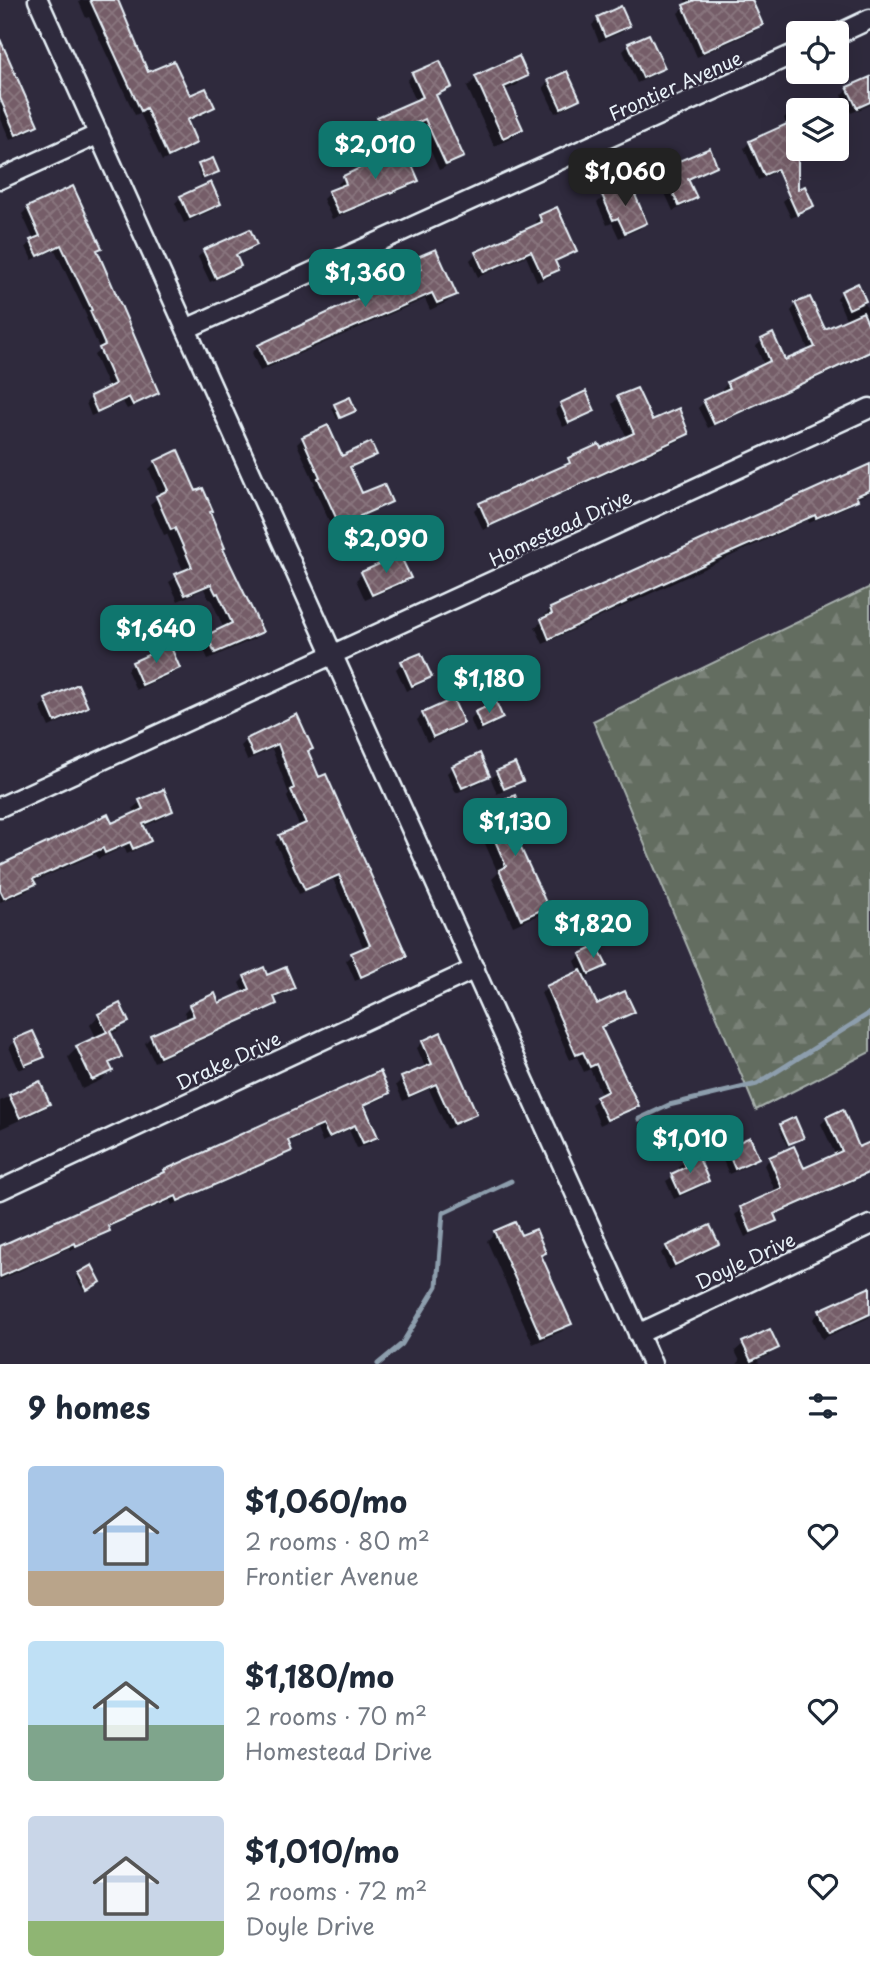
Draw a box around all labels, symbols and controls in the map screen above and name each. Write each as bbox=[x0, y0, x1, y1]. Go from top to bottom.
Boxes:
map controls bbox=[786, 21, 849, 161]
button: locate bbox=[786, 21, 849, 84]
street label: Frontier Avenue bbox=[604, 43, 746, 127]
button: layers bbox=[786, 98, 849, 161]
pin: $2,010 bbox=[318, 122, 432, 181]
text: $2,010 bbox=[334, 126, 416, 161]
pin: $1,060 bbox=[568, 148, 682, 208]
text: $1,060 bbox=[584, 153, 666, 188]
pin: $1,360 bbox=[308, 250, 422, 309]
text: $1,360 bbox=[325, 254, 405, 289]
street label: Homestead Drive bbox=[484, 482, 636, 572]
pin: $2,090 bbox=[329, 516, 443, 575]
text: $2,090 bbox=[344, 520, 428, 555]
pin: $1,640 bbox=[99, 606, 213, 665]
text: $1,640 bbox=[116, 610, 196, 645]
pin: $1,180 bbox=[432, 656, 546, 715]
text: $1,180 bbox=[453, 660, 525, 695]
pin: $1,130 bbox=[458, 798, 572, 858]
text: $1,130 bbox=[479, 803, 551, 838]
pin: $1,820 bbox=[536, 900, 650, 960]
text: $1,820 bbox=[554, 905, 632, 940]
street label: Drake Drive bbox=[171, 1023, 285, 1097]
pin: $1,010 bbox=[633, 1116, 747, 1175]
text: $1,010 bbox=[652, 1120, 728, 1155]
street label: Doyle Drive bbox=[690, 1225, 800, 1295]
text: 9 homes bbox=[28, 1384, 150, 1429]
icon: filters bbox=[804, 1387, 842, 1425]
text: $1,060/mo bbox=[245, 1478, 407, 1523]
icon: home bbox=[84, 1494, 168, 1578]
icon: heart bbox=[804, 1517, 842, 1555]
text: 2 rooms · 80 m² bbox=[245, 1523, 430, 1558]
text: Frontier Avenue bbox=[245, 1558, 419, 1593]
text: $1,180/mo bbox=[245, 1653, 394, 1698]
icon: home bbox=[84, 1669, 168, 1753]
icon: heart bbox=[804, 1692, 842, 1730]
text: 2 rooms · 70 m² bbox=[245, 1698, 427, 1733]
text: Homestead Drive bbox=[245, 1733, 432, 1768]
text: $1,010/mo bbox=[245, 1828, 399, 1873]
icon: home bbox=[84, 1844, 168, 1928]
icon: heart bbox=[804, 1867, 842, 1905]
text: 2 rooms · 72 m² bbox=[245, 1873, 427, 1908]
text: Doyle Drive bbox=[245, 1908, 375, 1943]

